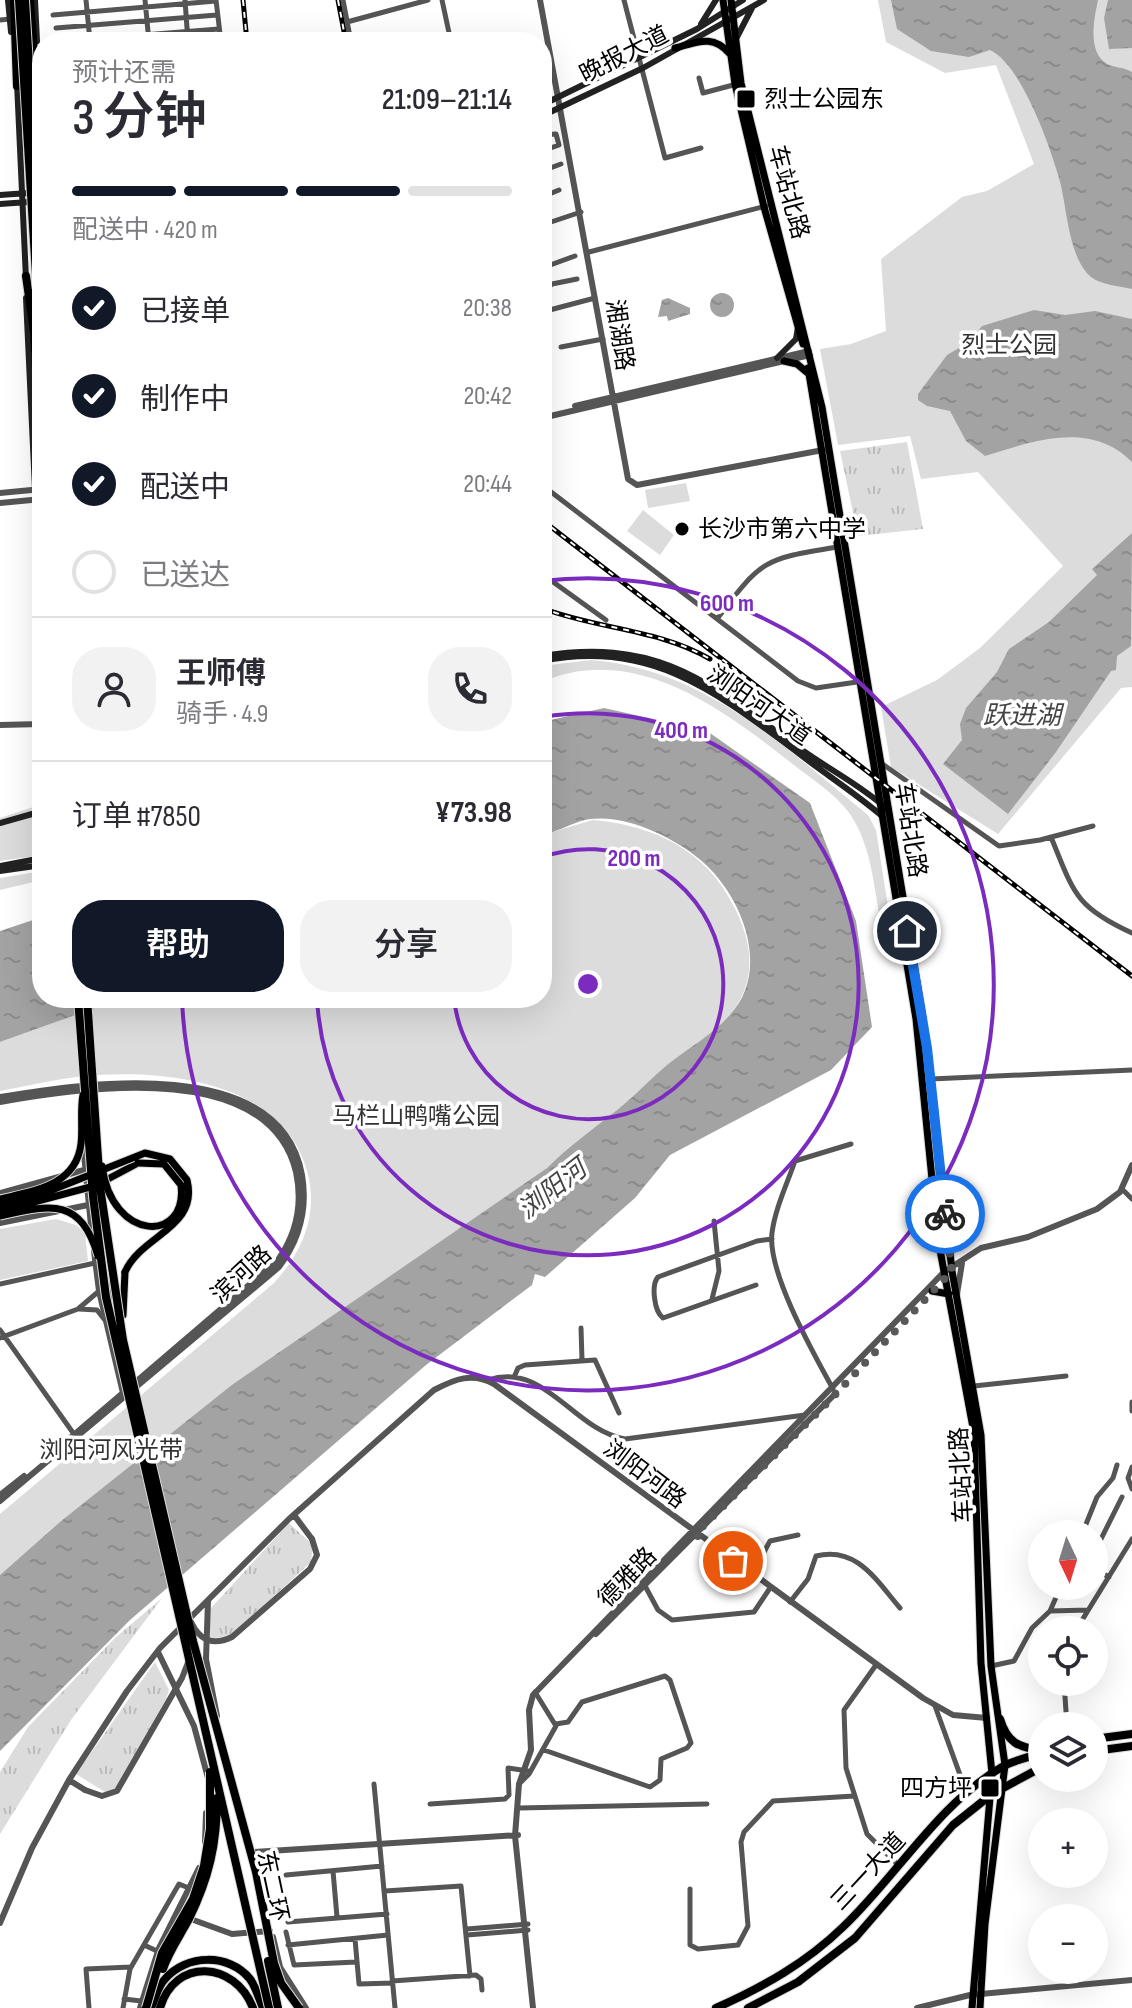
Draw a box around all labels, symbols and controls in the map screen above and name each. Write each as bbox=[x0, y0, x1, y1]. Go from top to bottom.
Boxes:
street label: 晚报大道 bbox=[575, 20, 674, 89]
text: 预计还需 bbox=[72, 58, 176, 89]
text: 21:09–21:14 bbox=[382, 82, 512, 118]
place label: 烈士公园东 bbox=[764, 85, 884, 114]
text: 3 分钟 bbox=[72, 87, 207, 150]
marker: 烈士公园东 bbox=[735, 88, 757, 110]
street label: 车站北路 bbox=[762, 142, 815, 242]
text: 配送中 · 420 m bbox=[72, 215, 218, 246]
icon: check bbox=[72, 286, 116, 330]
text: 20:38 bbox=[463, 293, 512, 324]
text: 已接单 bbox=[140, 294, 230, 330]
street label: 湘湖路 bbox=[600, 297, 639, 373]
park label: 烈士公园 bbox=[961, 331, 1057, 360]
icon: check bbox=[72, 374, 116, 418]
text: 20:42 bbox=[463, 381, 512, 412]
text: 制作中 bbox=[140, 382, 230, 418]
icon: check bbox=[72, 462, 116, 506]
text: 20:44 bbox=[463, 469, 512, 500]
text: 配送中 bbox=[140, 470, 230, 506]
place label: 长沙市第六中学 bbox=[698, 515, 866, 544]
marker: 长沙市第六中学 bbox=[673, 520, 691, 538]
text: 已送达 bbox=[140, 558, 230, 594]
text: 600 m bbox=[700, 589, 754, 618]
button: person bbox=[72, 647, 156, 731]
button: phone bbox=[428, 647, 512, 731]
text: 王师傅 bbox=[176, 656, 266, 692]
street label: 浏阳河大道 bbox=[701, 659, 816, 752]
text: 骑手 · 4.9 bbox=[176, 699, 268, 730]
water label: 跃进湖 bbox=[983, 701, 1065, 732]
text: 400 m bbox=[654, 716, 708, 745]
street label: 车站北路 bbox=[889, 780, 932, 880]
text: ¥73.98 bbox=[435, 795, 512, 831]
text: 订单 #7850 bbox=[72, 799, 201, 835]
text: 200 m bbox=[607, 844, 661, 873]
pin bbox=[873, 897, 941, 965]
button: 帮助 bbox=[72, 900, 284, 992]
button: 分享 bbox=[300, 900, 512, 992]
icon: home bbox=[885, 909, 929, 953]
centre of rings bbox=[574, 970, 602, 998]
park label: 马栏山鸭嘴公园 bbox=[332, 1102, 500, 1131]
water label: 浏阳河 bbox=[513, 1151, 597, 1226]
courier bbox=[905, 1174, 985, 1254]
icon: bike bbox=[923, 1192, 967, 1236]
street label: 滨河路 bbox=[205, 1239, 278, 1310]
street label: 车站北路 bbox=[945, 1426, 978, 1524]
street label: 浏阳河路 bbox=[598, 1434, 692, 1515]
park label: 浏阳河风光带 bbox=[39, 1436, 183, 1465]
north arrow bbox=[1028, 1520, 1108, 1600]
map controls bbox=[1028, 1520, 1108, 1984]
pin bbox=[699, 1527, 767, 1595]
icon: bag bbox=[711, 1539, 755, 1583]
street label: 德雅路 bbox=[592, 1541, 663, 1613]
button: locate bbox=[1028, 1616, 1108, 1696]
button: layers bbox=[1028, 1712, 1108, 1792]
place label: 四方坪 bbox=[900, 1774, 972, 1803]
marker: 四方坪 bbox=[979, 1777, 1001, 1799]
button: + bbox=[1028, 1808, 1108, 1888]
street label: 三一大道 bbox=[825, 1826, 912, 1916]
street label: 东二环 bbox=[251, 1848, 294, 1924]
button: − bbox=[1028, 1904, 1108, 1984]

